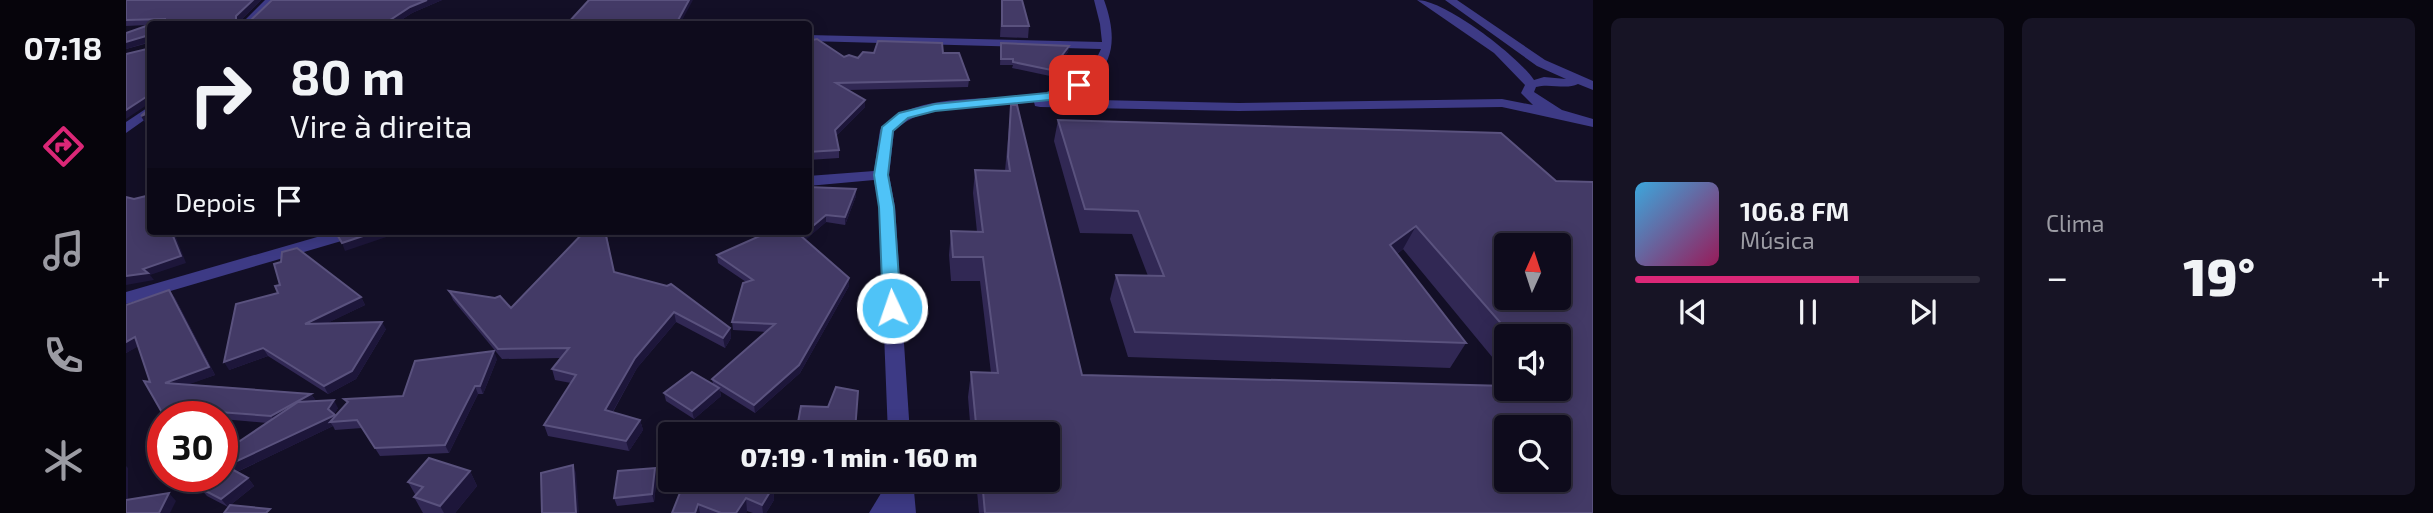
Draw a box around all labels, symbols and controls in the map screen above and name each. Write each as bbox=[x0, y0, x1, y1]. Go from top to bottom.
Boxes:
text: 07:18 bbox=[23, 28, 103, 66]
text: 80 m bbox=[290, 46, 405, 105]
icon: right bbox=[175, 49, 266, 140]
pin bbox=[1049, 55, 1109, 115]
icon: arrive bbox=[1060, 66, 1098, 104]
text: Vire à direita bbox=[290, 106, 472, 144]
icon: directions bbox=[39, 122, 88, 171]
icon: arrive bbox=[270, 182, 308, 220]
text: Depois bbox=[175, 186, 256, 217]
text: 106.8 FM bbox=[1740, 195, 1849, 226]
text: Clima bbox=[2046, 209, 2104, 237]
icon: music bbox=[39, 226, 88, 275]
text: Música bbox=[1740, 226, 1815, 254]
north arrow bbox=[1494, 233, 1572, 310]
map controls bbox=[1494, 233, 1571, 492]
text: 19° bbox=[2183, 244, 2255, 306]
text: − bbox=[2046, 253, 2068, 299]
text: + bbox=[2370, 253, 2391, 299]
position arrow bbox=[855, 271, 929, 345]
icon: previous bbox=[1674, 293, 1712, 331]
icon: pause bbox=[1789, 293, 1827, 331]
icon: next bbox=[1904, 293, 1942, 331]
button: sound bbox=[1494, 324, 1571, 401]
icon: phone bbox=[39, 331, 88, 380]
speed limit sign: 30 bbox=[147, 401, 238, 492]
button: search bbox=[1494, 415, 1571, 492]
icon: climate bbox=[39, 436, 88, 485]
text: 07:19 · 1 min · 160 m bbox=[741, 441, 977, 472]

